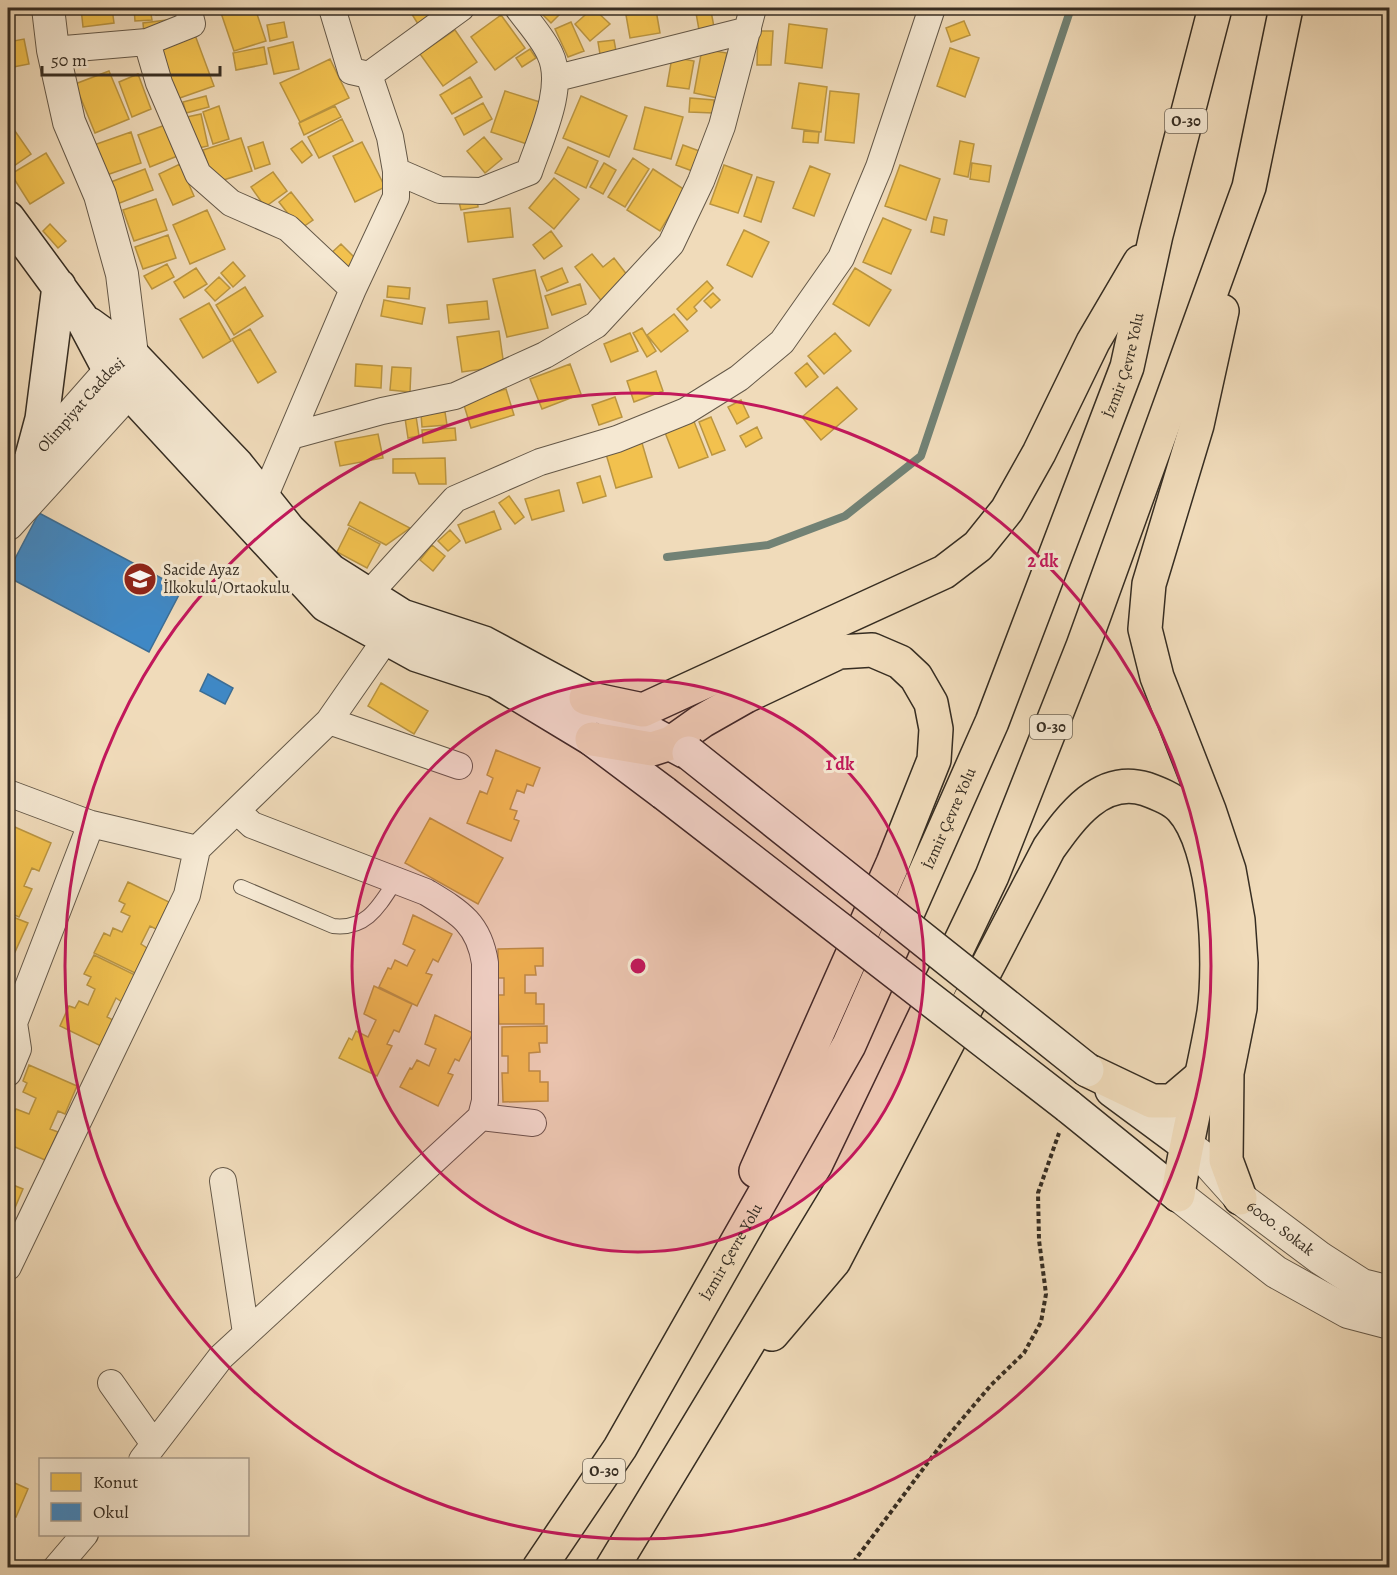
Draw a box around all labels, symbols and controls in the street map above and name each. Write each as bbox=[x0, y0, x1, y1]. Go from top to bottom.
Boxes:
scale bar bbox=[42, 39, 220, 77]
text: 50 m bbox=[51, 48, 87, 72]
road number: O-30 bbox=[1165, 109, 1207, 133]
street label: İzmir Çevre Yolu bbox=[1098, 310, 1150, 421]
street label: Olimpiyat Caddesi bbox=[32, 352, 130, 457]
text: 2 dk bbox=[1028, 549, 1059, 573]
place label: Sacide Ayaz İlkokulu/Ortaokulu bbox=[163, 559, 290, 599]
school or university icon: Sacide Ayaz İlkokulu/Ortaokulu bbox=[122, 561, 158, 597]
road number: O-30 bbox=[1030, 715, 1072, 739]
text: 1 dk bbox=[826, 752, 855, 776]
street label: İzmir Çevre Yolu bbox=[917, 764, 982, 873]
centre of rings bbox=[628, 956, 648, 976]
street label: 6000. Sokak bbox=[1242, 1196, 1319, 1261]
street label: İzmir Çevre Yolu bbox=[695, 1199, 768, 1305]
legend bbox=[39, 1458, 249, 1536]
road number: O-30 bbox=[583, 1459, 625, 1483]
text: Konut bbox=[93, 1470, 138, 1494]
text: Okul bbox=[93, 1500, 129, 1524]

